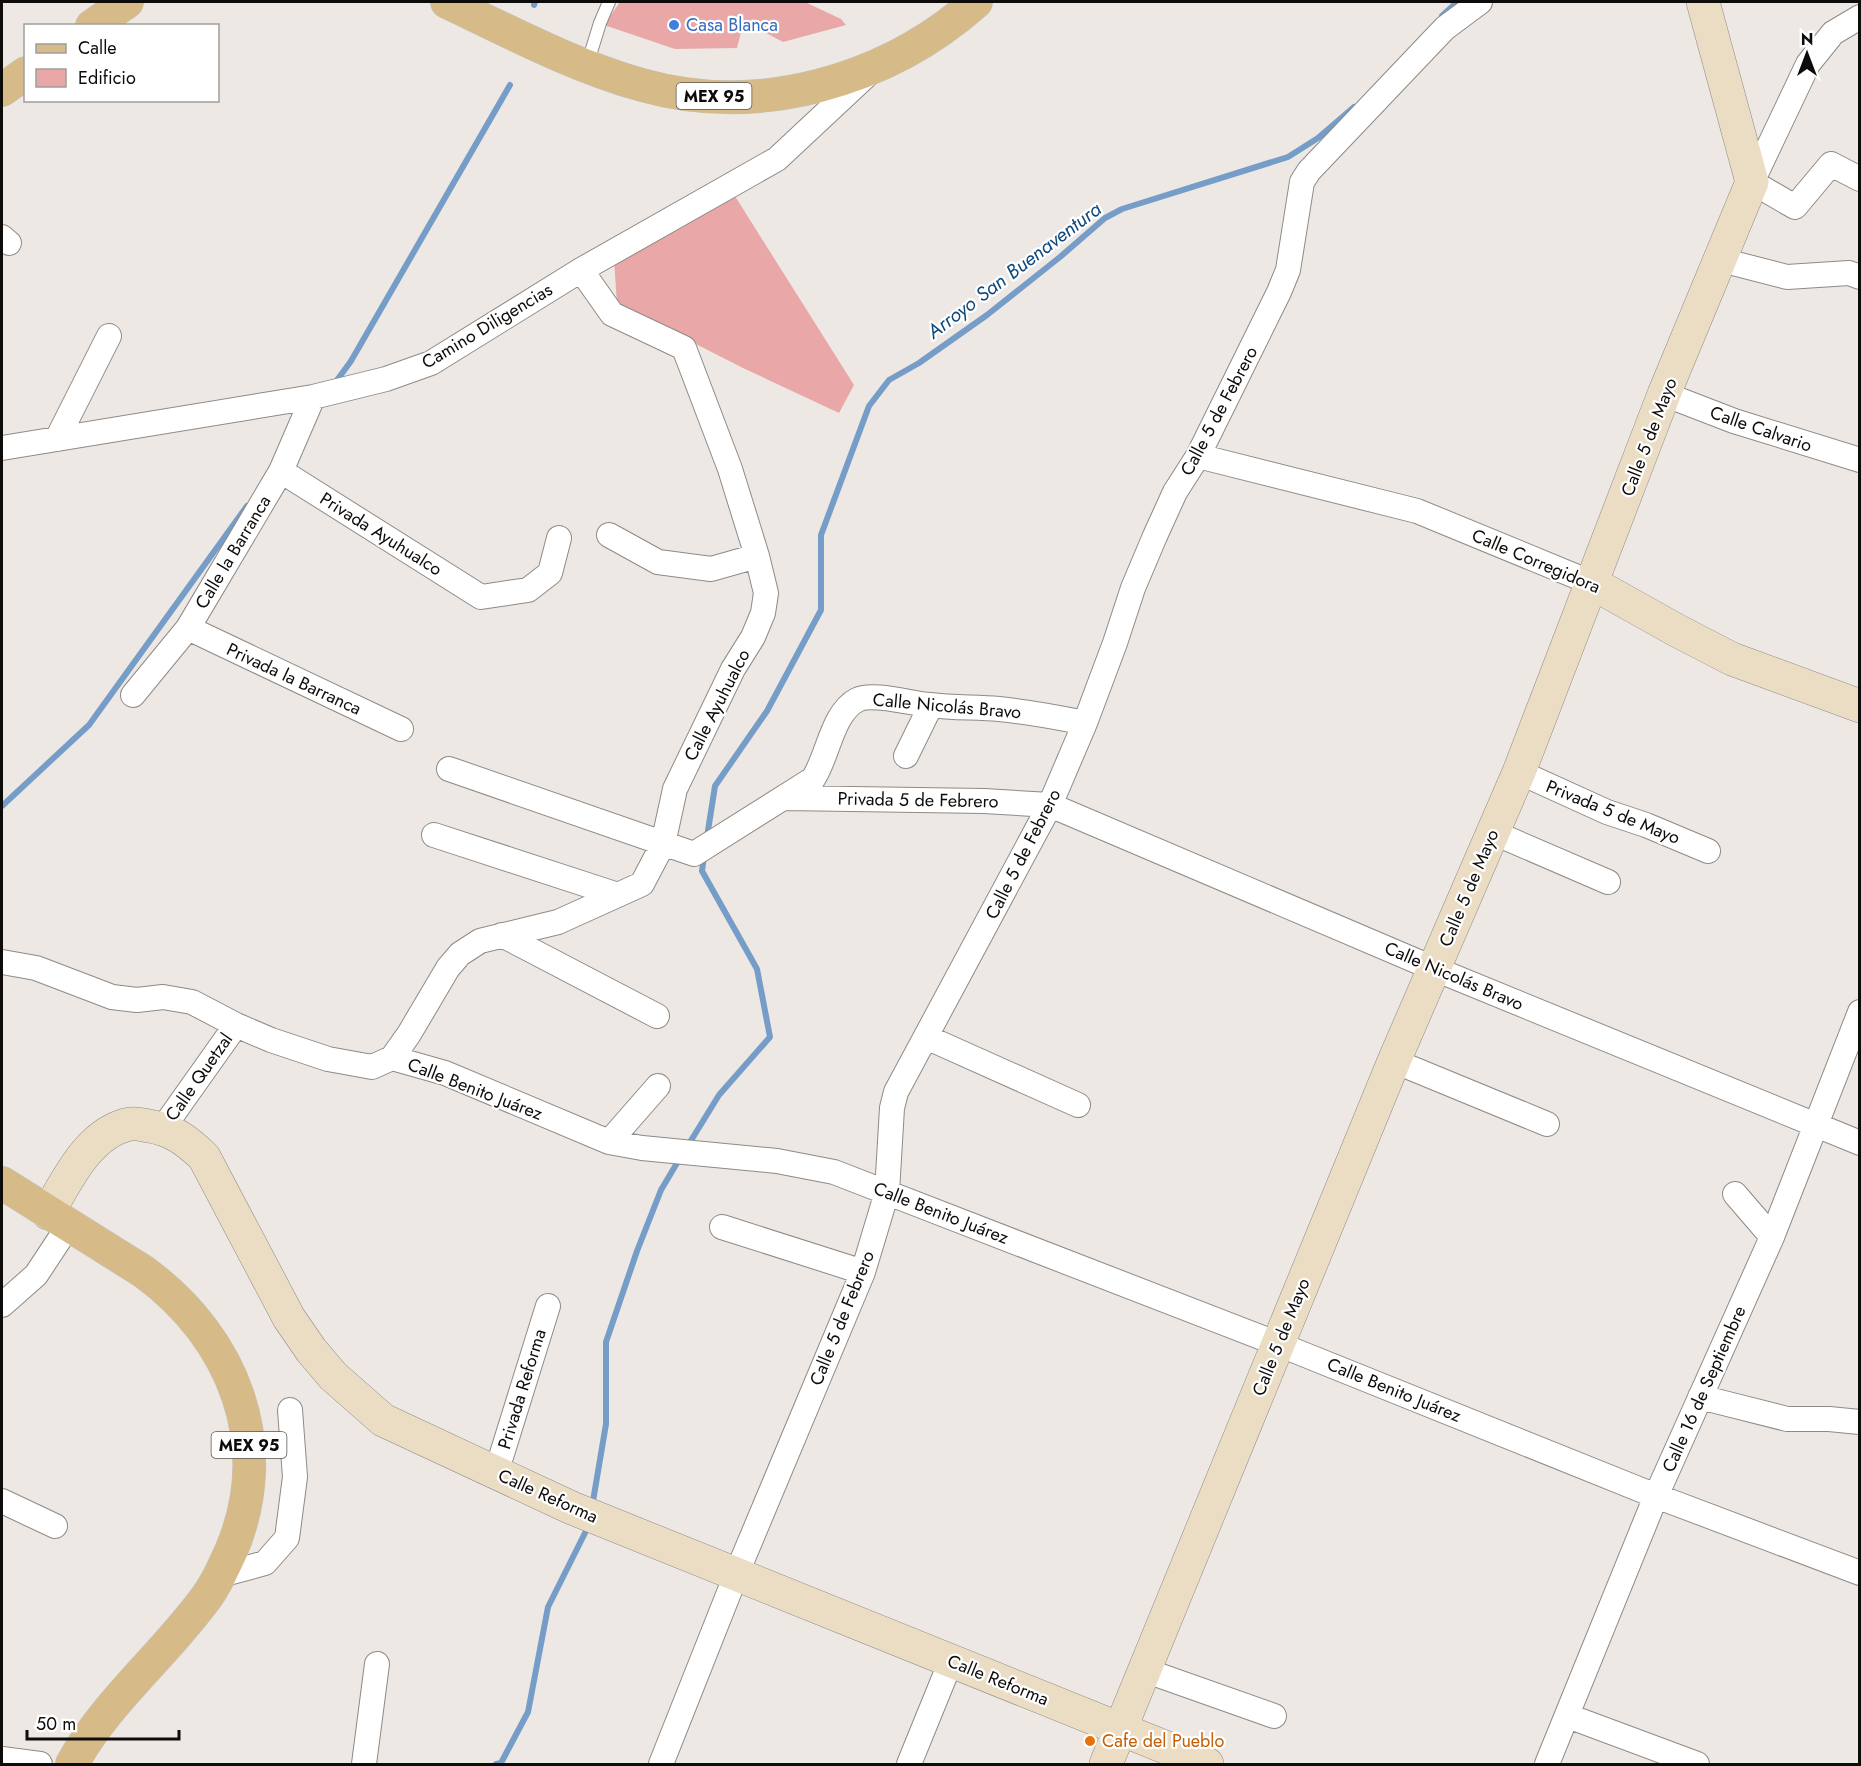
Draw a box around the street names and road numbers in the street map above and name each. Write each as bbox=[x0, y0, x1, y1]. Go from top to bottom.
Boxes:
road number: MEX 95 bbox=[676, 83, 752, 109]
street label: Camino Diligencias bbox=[417, 277, 557, 375]
street label: Calle 5 de Febrero bbox=[1174, 341, 1264, 480]
street label: Calle 5 de Mayo bbox=[1614, 374, 1684, 500]
street label: Calle Calvario bbox=[1707, 399, 1816, 459]
street label: Privada Ayuhualco bbox=[315, 486, 447, 582]
street label: Calle la Barranca bbox=[189, 490, 277, 614]
street label: Calle Corregidora bbox=[1468, 522, 1604, 600]
street label: Privada la Barranca bbox=[222, 636, 366, 722]
street label: Calle Ayuhualco bbox=[678, 644, 756, 765]
street label: Calle Nicolás Bravo bbox=[872, 687, 1022, 725]
street label: Privada 5 de Mayo bbox=[1542, 773, 1684, 851]
street label: Calle 5 de Febrero bbox=[979, 784, 1067, 924]
street label: Privada 5 de Febrero bbox=[837, 786, 999, 814]
street label: Calle 5 de Mayo bbox=[1433, 825, 1505, 951]
street label: Calle Nicolás Bravo bbox=[1380, 935, 1528, 1017]
street label: Calle Quetzal bbox=[159, 1028, 239, 1126]
street label: Calle Benito Juárez bbox=[404, 1051, 547, 1127]
street label: Calle Benito Juárez bbox=[870, 1175, 1013, 1251]
street label: Calle 5 de Febrero bbox=[803, 1247, 881, 1389]
street label: Calle 5 de Mayo bbox=[1246, 1274, 1317, 1400]
street label: Calle 16 de Septiembre bbox=[1656, 1302, 1752, 1476]
street label: Privada Reforma bbox=[491, 1326, 553, 1452]
street label: Calle Benito Juárez bbox=[1323, 1351, 1466, 1429]
road number: MEX 95 bbox=[212, 1432, 286, 1458]
street label: Calle Reforma bbox=[494, 1462, 602, 1530]
street label: Calle Reforma bbox=[943, 1648, 1053, 1712]

